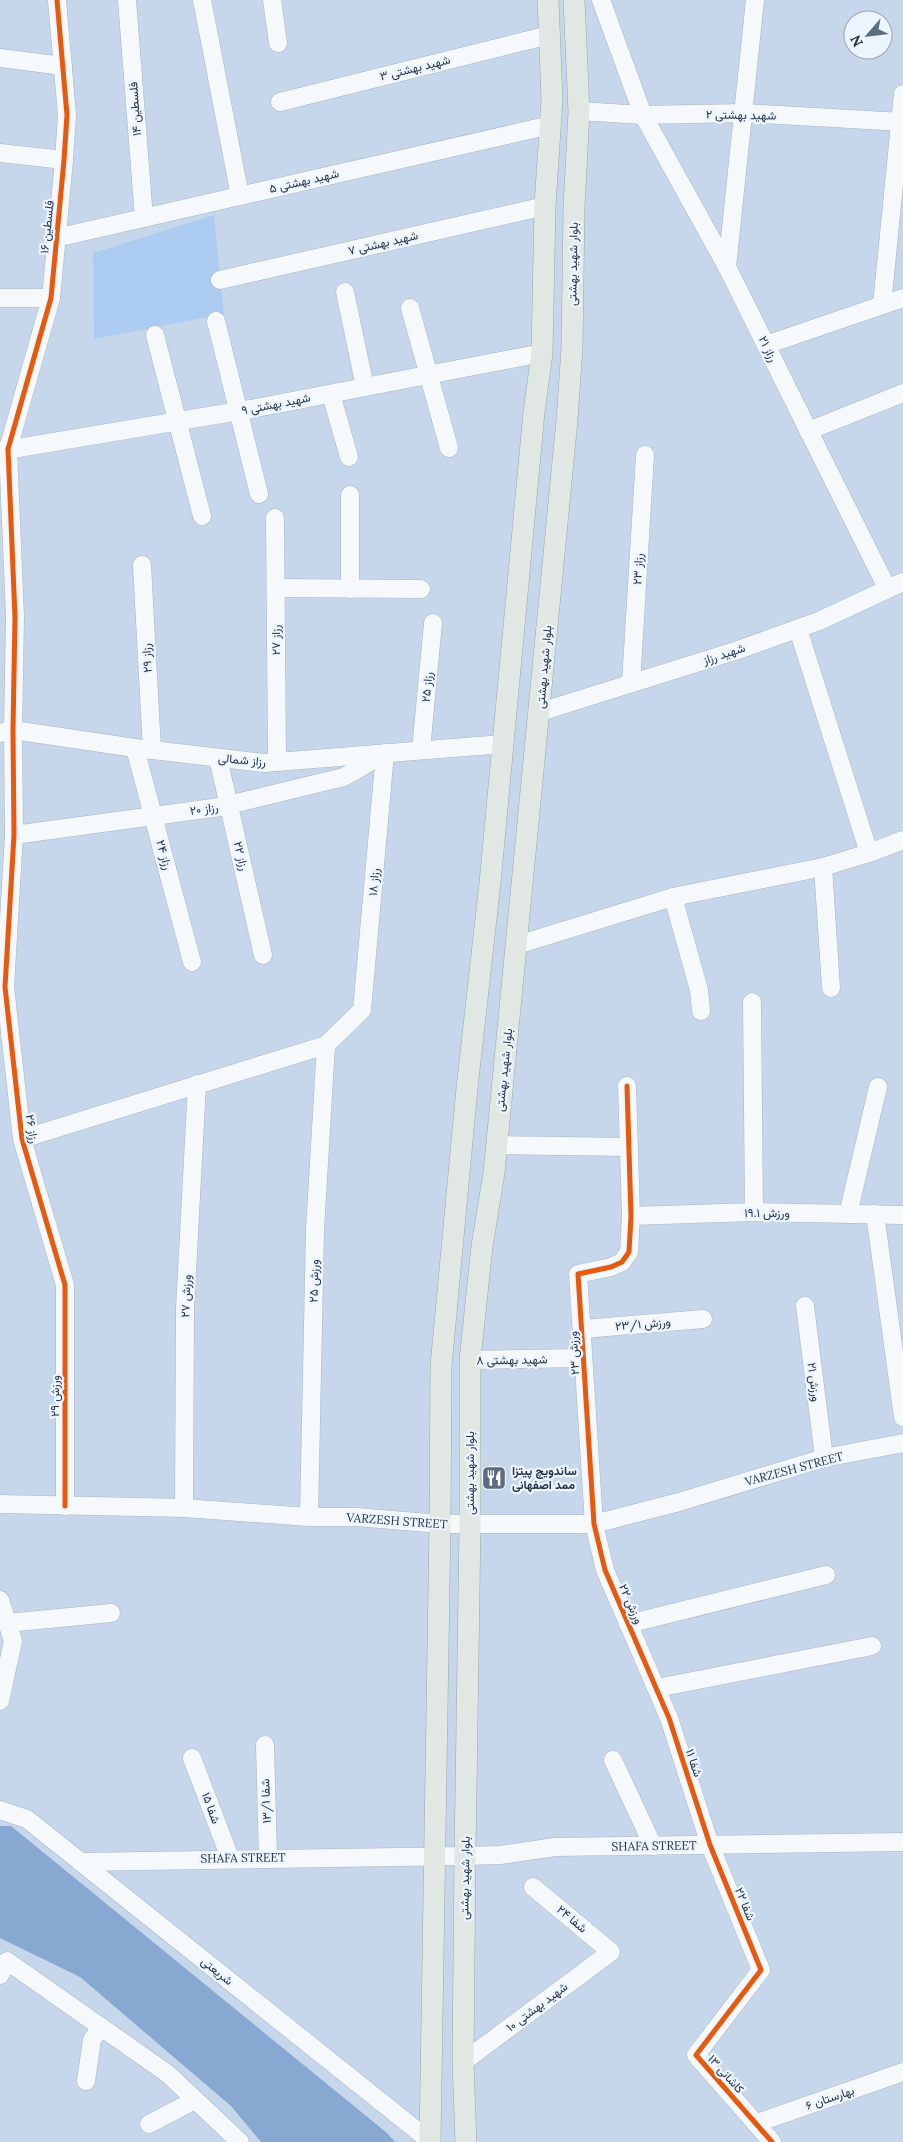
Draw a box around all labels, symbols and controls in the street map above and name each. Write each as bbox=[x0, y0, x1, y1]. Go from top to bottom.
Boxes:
north arrow bbox=[843, 10, 893, 60]
text: N bbox=[846, 32, 867, 50]
street label: شهید بهشتی ۳ bbox=[378, 52, 452, 84]
street label: فلسطین ۱۴ bbox=[125, 81, 145, 137]
street label: شهید بهشتی ۲ bbox=[706, 106, 776, 124]
street label: شهید بهشتی ۵ bbox=[267, 165, 341, 197]
street label: فلسطین ۱۶ bbox=[36, 200, 58, 254]
street label: بلوار شهید بهشتی bbox=[564, 222, 582, 306]
street label: شهید بهشتی ۷ bbox=[346, 227, 420, 259]
street label: رزاز ۲۱ bbox=[755, 333, 781, 365]
street label: شهید بهشتی ۹ bbox=[240, 389, 312, 419]
street label: رزاز ۲۳ bbox=[629, 553, 647, 585]
street label: رزاز ۲۷ bbox=[268, 625, 284, 655]
street label: بلوار شهید بهشتی bbox=[532, 625, 556, 709]
street label: شهید رزاز bbox=[700, 640, 747, 669]
street label: رزاز ۲۹ bbox=[138, 643, 156, 673]
street label: رزاز ۲۵ bbox=[418, 671, 436, 703]
street label: رزاز شمالی bbox=[217, 750, 267, 770]
street label: رزاز ۲۰ bbox=[189, 799, 219, 819]
street label: رزاز ۲۴ bbox=[152, 838, 176, 872]
street label: رزاز ۲۲ bbox=[230, 840, 252, 872]
street label: رزاز ۱۸ bbox=[365, 867, 383, 897]
street label: بلوار شهید بهشتی bbox=[492, 1027, 516, 1113]
street label: رزاز ۲۶ bbox=[22, 1113, 42, 1145]
street label: ورزش ۱۹.۱ bbox=[744, 1205, 790, 1221]
street label: ورزش ۲۵ bbox=[306, 1259, 322, 1303]
street label: ورزش ۲۷ bbox=[177, 1274, 195, 1318]
street label: ورزش ۲۳/۱ bbox=[615, 1314, 671, 1334]
street label: ورزش ۲۳ bbox=[565, 1331, 583, 1375]
street label: شهید بهشتی ۸ bbox=[476, 1351, 548, 1369]
street label: ورزش ۲۱ bbox=[804, 1361, 824, 1403]
street label: ورزش ۲۹ bbox=[47, 1375, 63, 1417]
street label: بلوار شهید بهشتی bbox=[462, 1431, 478, 1515]
street label: VARZESH STREET bbox=[742, 1448, 845, 1489]
place label: ساندویچ پیتزا ممد اصفهانی bbox=[512, 1463, 577, 1493]
restaurant icon: ساندویچ پیتزا ممد اصفهانی bbox=[481, 1465, 507, 1491]
street label: VARZESH STREET bbox=[345, 1509, 448, 1532]
street label: ورزش ۲۲ bbox=[615, 1581, 647, 1627]
street label: شفا ۱۱ bbox=[683, 1747, 706, 1779]
street label: شفا ۱۳/۱ bbox=[257, 1778, 275, 1824]
street label: شفا ۱۵ bbox=[199, 1790, 224, 1826]
street label: بلوار شهید بهشتی bbox=[456, 1836, 474, 1920]
street label: SHAFA STREET bbox=[611, 1837, 697, 1854]
street label: SHAFA STREET bbox=[200, 1849, 286, 1866]
street label: شفا ۲۲ bbox=[732, 1885, 759, 1923]
street label: شفا ۲۴ bbox=[554, 1902, 591, 1936]
street label: شریعتی bbox=[198, 1953, 236, 1989]
street label: شهید بهشتی ۱۰ bbox=[503, 1979, 571, 2035]
street label: کاشانی ۱۳ bbox=[704, 2051, 748, 2097]
street label: بهارستان ۶ bbox=[804, 2082, 856, 2114]

